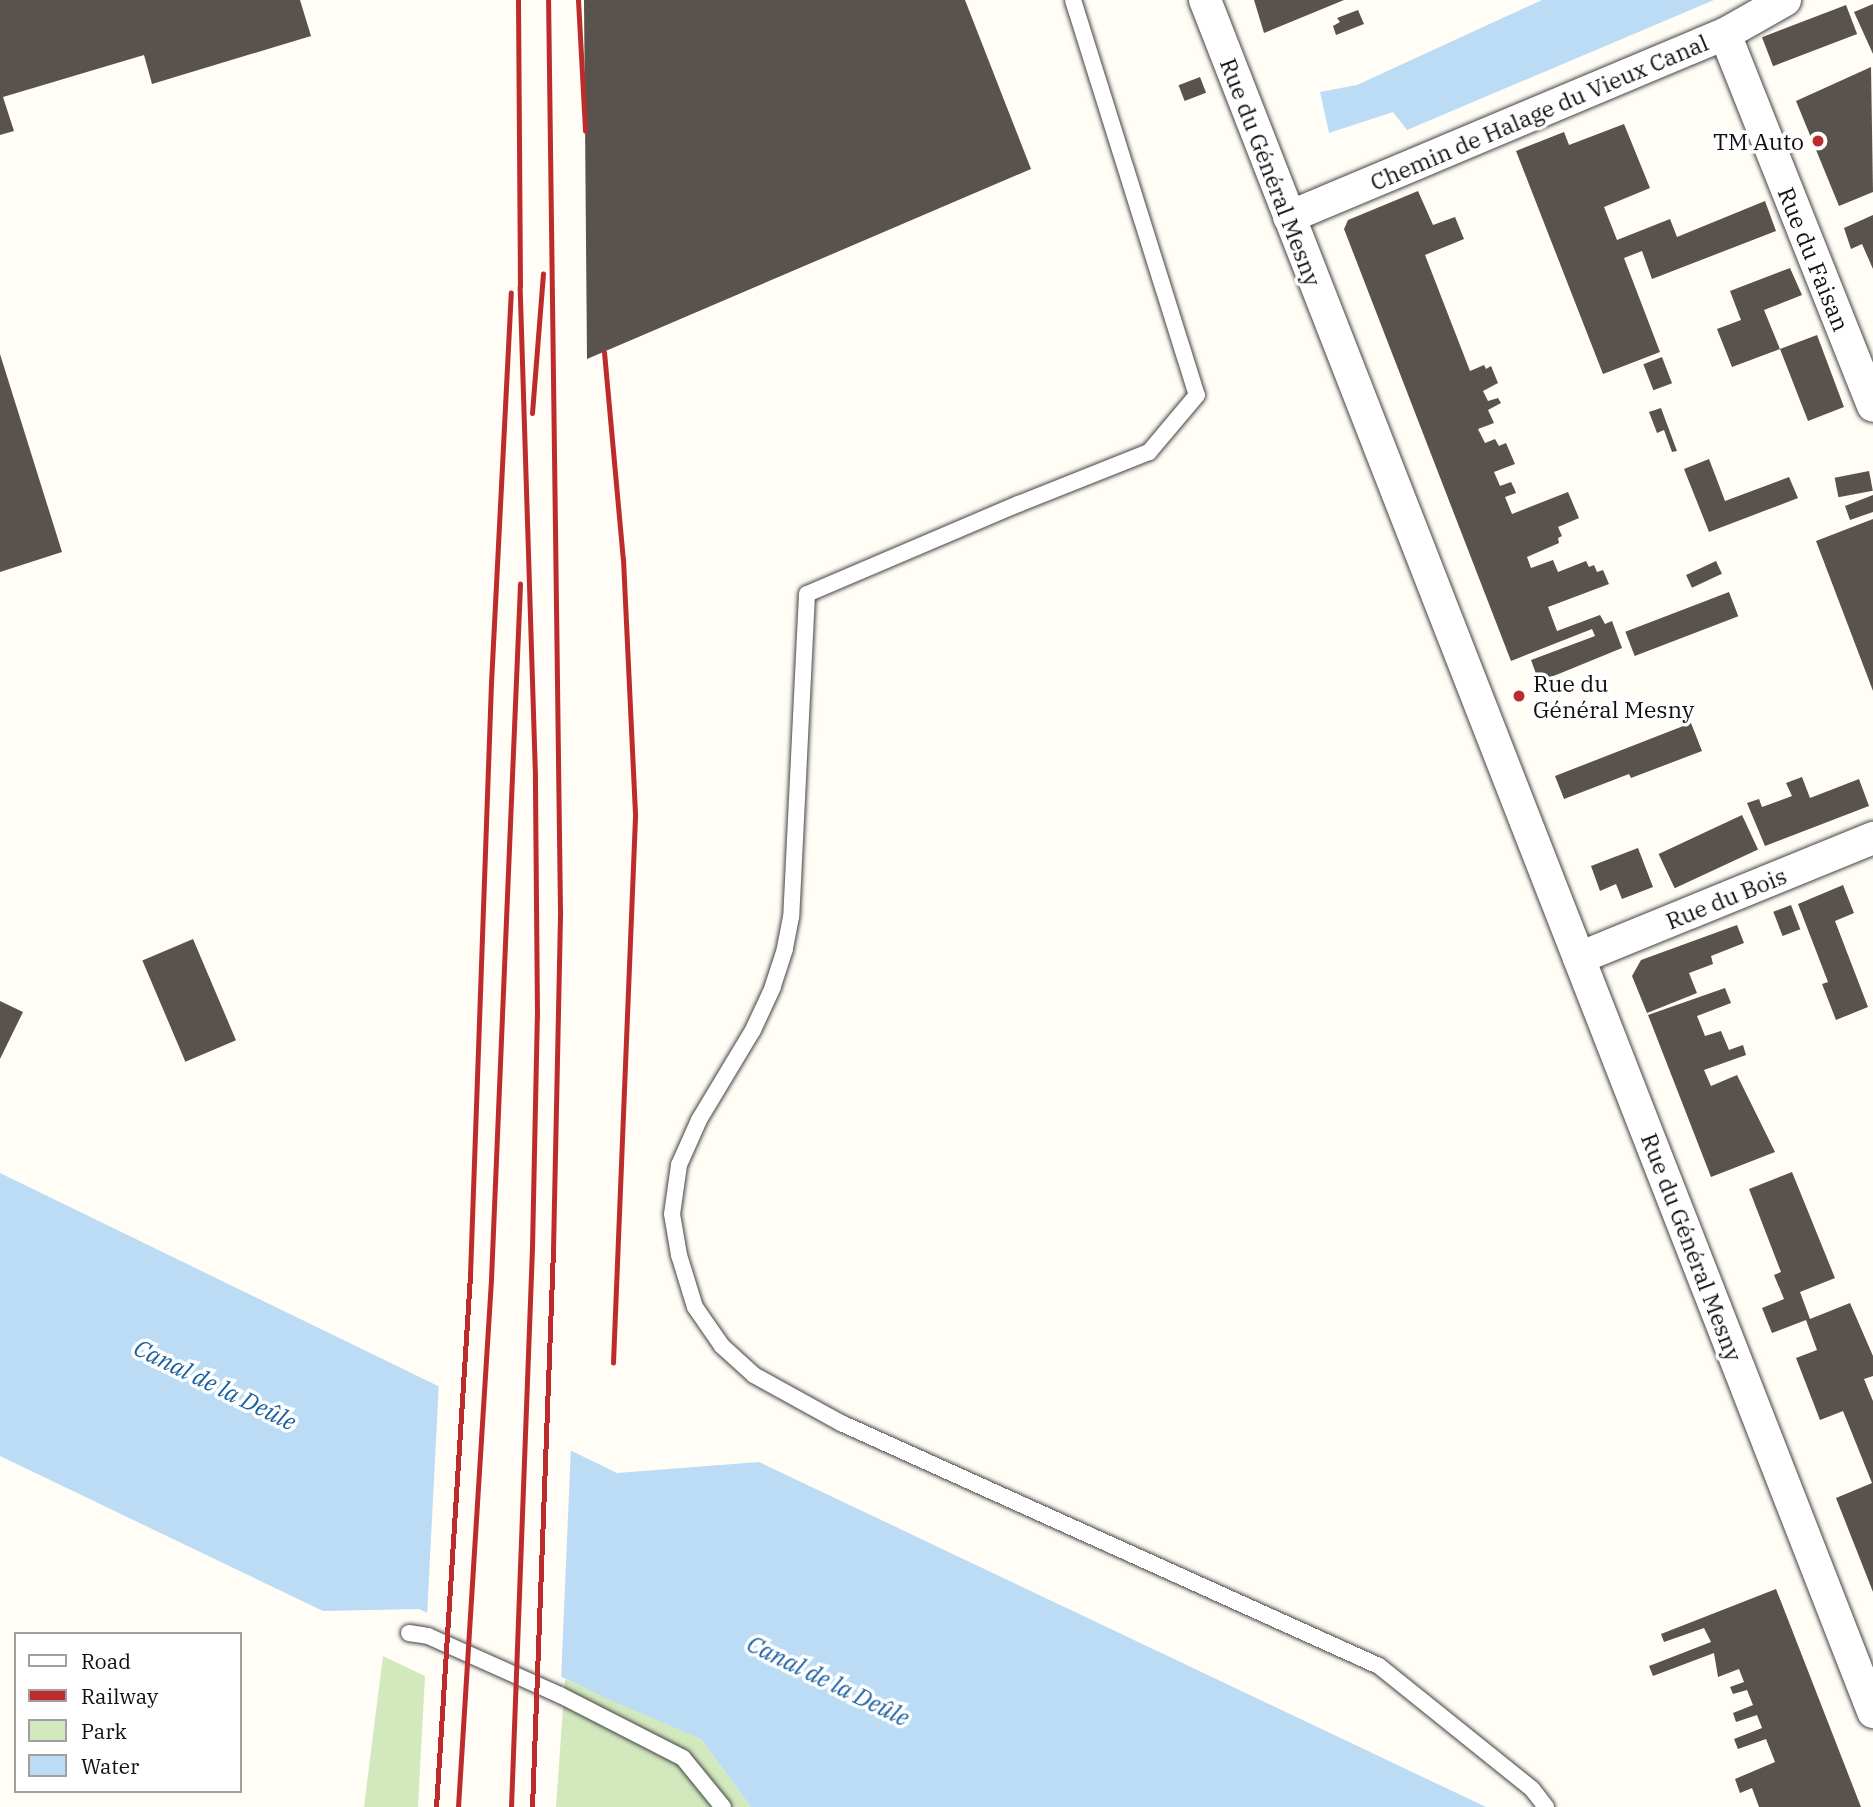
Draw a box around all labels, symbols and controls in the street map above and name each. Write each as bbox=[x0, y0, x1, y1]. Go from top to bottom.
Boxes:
street label: Chemin de Halage du Vieux Canal bbox=[1366, 28, 1712, 196]
street label: Rue du Général Mesny bbox=[1215, 54, 1327, 290]
place label: TM Auto bbox=[1713, 127, 1804, 155]
marker: TM Auto bbox=[1810, 133, 1826, 149]
street label: Rue du Faisan bbox=[1773, 183, 1855, 335]
place label: Rue du Général Mesny bbox=[1533, 669, 1694, 723]
marker: Rue du Général Mesny bbox=[1511, 688, 1527, 704]
street label: Rue du Bois bbox=[1662, 861, 1790, 935]
street label: Rue du Général Mesny bbox=[1636, 1129, 1748, 1365]
water label: Canal de la Deûle bbox=[129, 1333, 301, 1437]
water label: Canal de la Deûle bbox=[742, 1629, 914, 1733]
legend bbox=[14, 1632, 242, 1793]
text: Road bbox=[81, 1647, 131, 1675]
text: Railway bbox=[81, 1682, 158, 1710]
text: Park bbox=[81, 1717, 127, 1745]
text: Water bbox=[81, 1752, 139, 1780]

